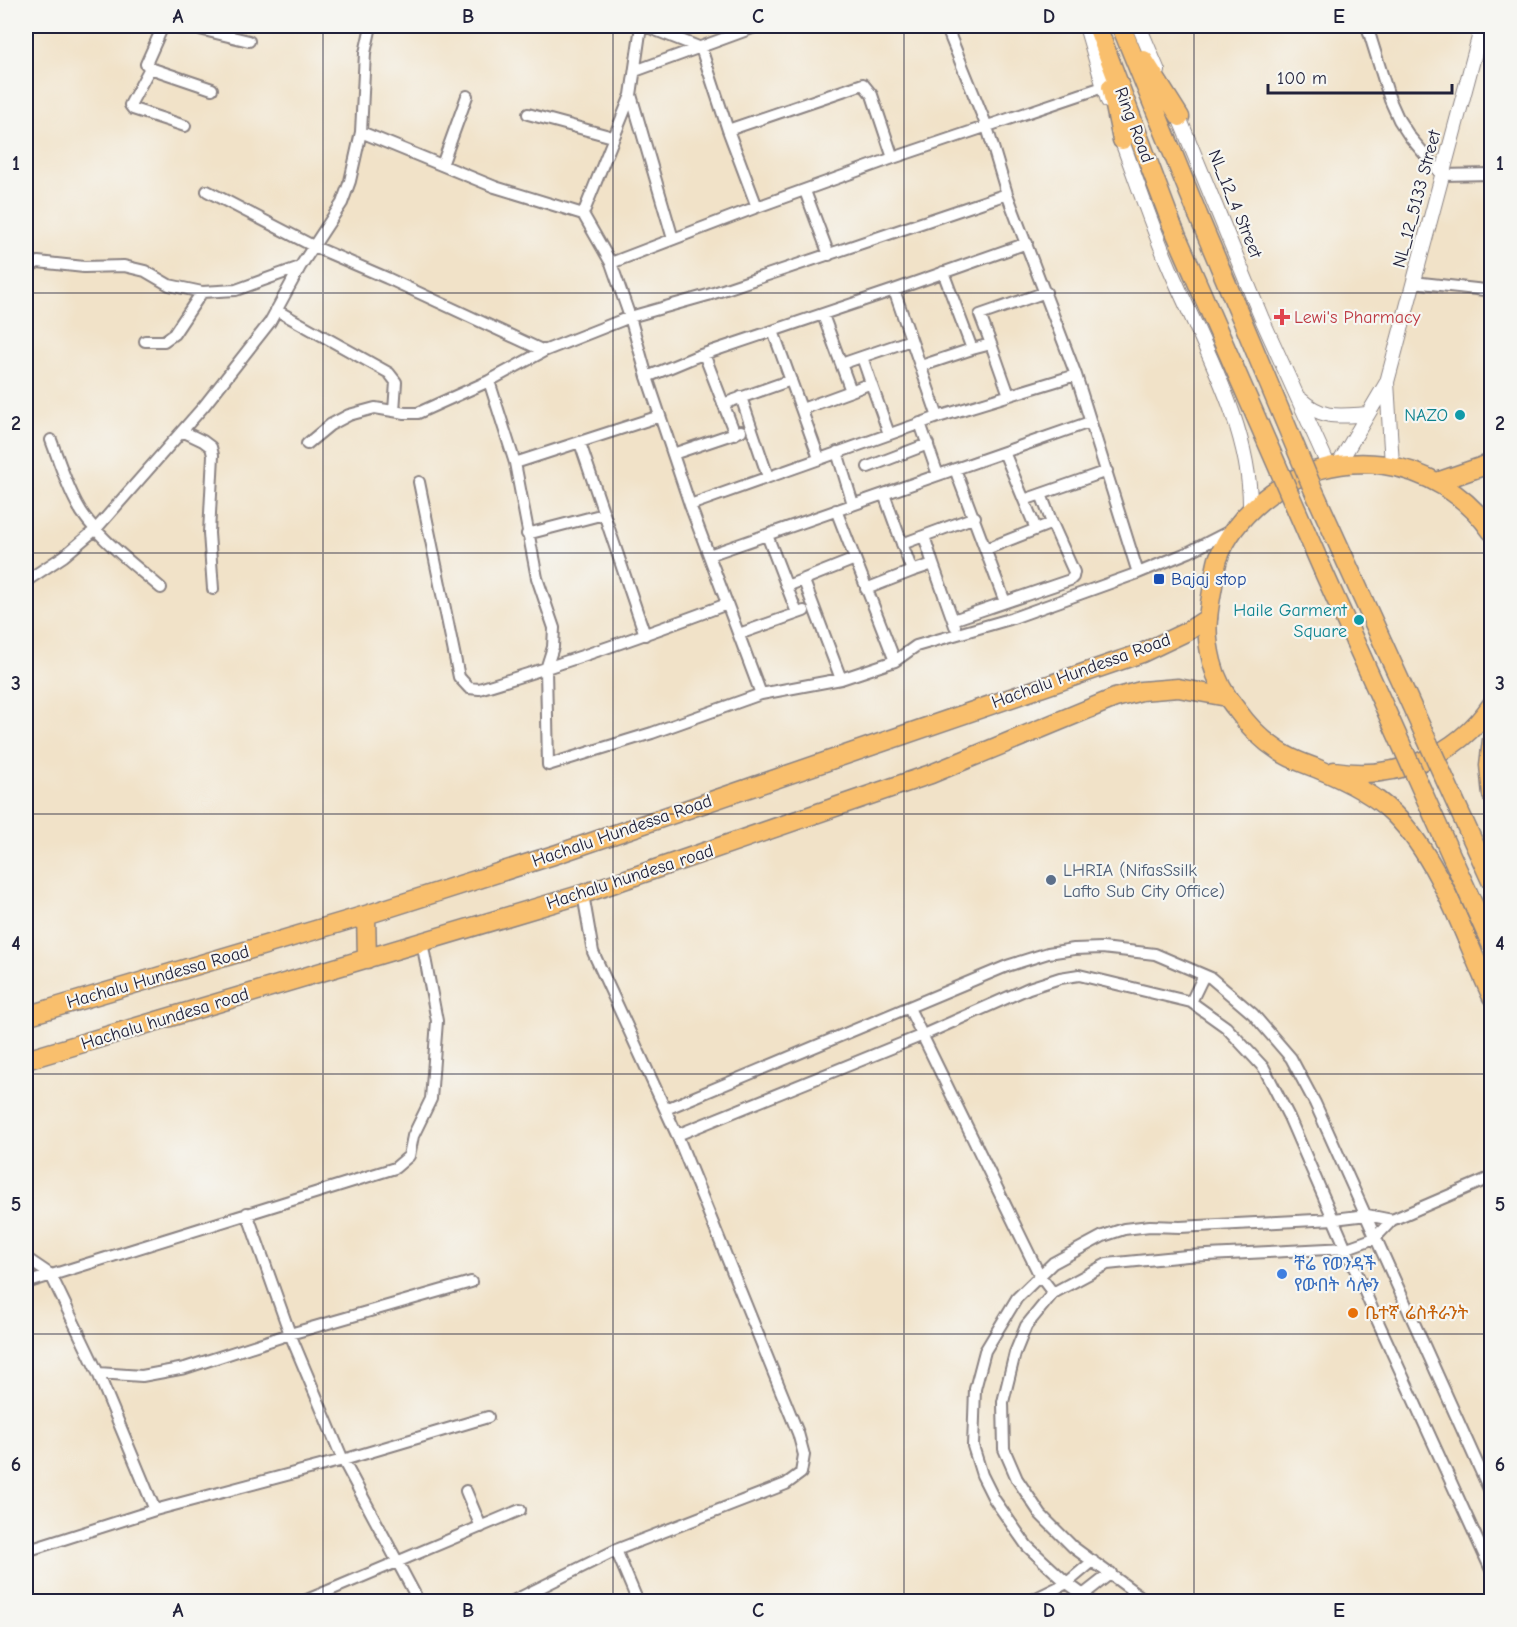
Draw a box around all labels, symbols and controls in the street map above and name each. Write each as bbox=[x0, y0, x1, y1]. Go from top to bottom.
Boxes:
text: A bbox=[172, 5, 184, 28]
text: B bbox=[462, 5, 474, 28]
text: C bbox=[752, 5, 764, 28]
text: D bbox=[1043, 5, 1055, 28]
text: E bbox=[1333, 5, 1345, 28]
scale bar bbox=[1268, 57, 1452, 95]
text: 100 m bbox=[1277, 68, 1327, 89]
street label: Ring Road bbox=[1110, 84, 1158, 166]
street label: NL_12_5133 Street bbox=[1389, 127, 1446, 270]
street label: NL_12_4 Street bbox=[1204, 147, 1267, 262]
text: 1 bbox=[12, 152, 20, 175]
text: 1 bbox=[1496, 152, 1504, 175]
place label: Lewi's Pharmacy bbox=[1294, 307, 1422, 328]
marker: Lewi's Pharmacy bbox=[1275, 310, 1289, 324]
place label: NAZO bbox=[1404, 405, 1448, 426]
marker: NAZO bbox=[1453, 408, 1467, 422]
text: 2 bbox=[11, 412, 21, 435]
text: 2 bbox=[1495, 412, 1505, 435]
place label: Bajaj stop bbox=[1171, 569, 1246, 590]
marker: Bajaj stop bbox=[1152, 572, 1166, 586]
place label: Haile Garment Square bbox=[1233, 600, 1348, 642]
marker: Haile Garment Square bbox=[1352, 613, 1366, 627]
street label: Hachalu Hundessa Road bbox=[989, 629, 1173, 713]
text: 3 bbox=[11, 672, 21, 695]
text: 3 bbox=[1495, 672, 1505, 695]
street label: Hachalu Hundessa Road bbox=[529, 790, 715, 872]
street label: Hachalu hundesa road bbox=[544, 840, 716, 914]
place label: LHRIA (NifasSsilk Lafto Sub City Office) bbox=[1063, 860, 1225, 902]
marker: LHRIA (NifasSsilk Lafto Sub City Office) bbox=[1044, 873, 1058, 887]
text: 4 bbox=[11, 932, 21, 955]
text: 4 bbox=[1495, 932, 1505, 955]
street label: Hachalu Hundessa Road bbox=[64, 941, 252, 1013]
street label: Hachalu hundesa road bbox=[79, 983, 251, 1055]
text: 5 bbox=[11, 1193, 21, 1216]
text: 5 bbox=[1495, 1193, 1505, 1216]
place label: ቸሬ የወንዳች የውበት ሳሎን bbox=[1294, 1254, 1380, 1296]
marker: ቸሬ የወንዳች የውበት ሳሎን bbox=[1275, 1267, 1289, 1281]
place label: ቤተኛ ሬስቶራንት bbox=[1365, 1303, 1469, 1324]
marker: ቤተኛ ሬስቶራንት bbox=[1346, 1306, 1360, 1320]
text: 6 bbox=[11, 1453, 21, 1476]
text: 6 bbox=[1495, 1453, 1505, 1476]
text: A bbox=[172, 1599, 184, 1622]
text: B bbox=[462, 1599, 474, 1622]
text: C bbox=[752, 1599, 764, 1622]
text: D bbox=[1043, 1599, 1055, 1622]
text: E bbox=[1333, 1599, 1345, 1622]

